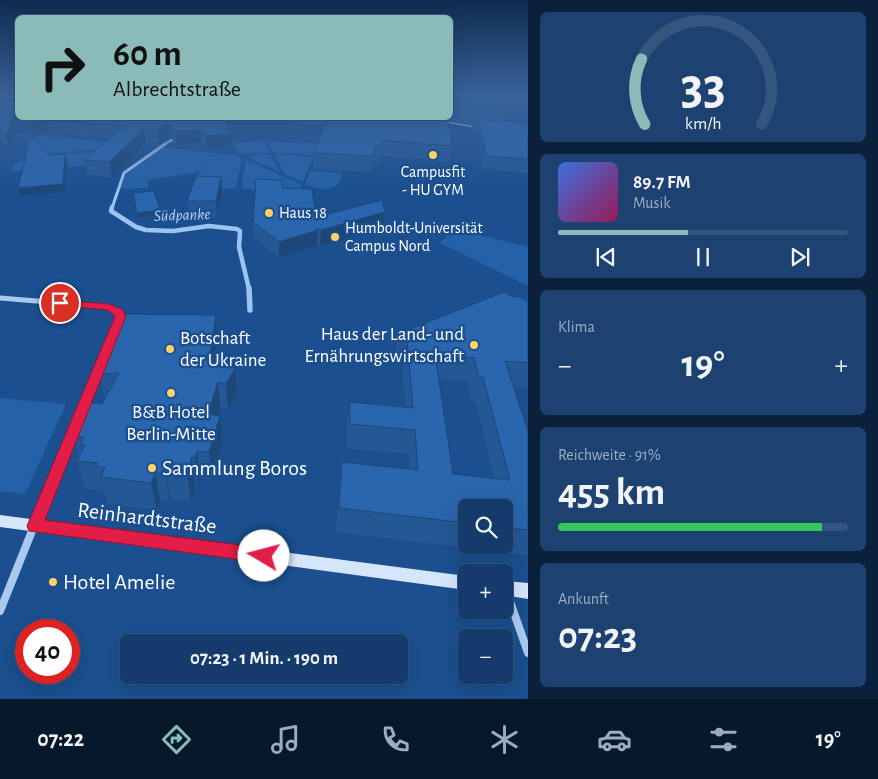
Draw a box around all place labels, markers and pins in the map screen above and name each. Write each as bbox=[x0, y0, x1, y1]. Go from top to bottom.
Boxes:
marker: Campusfit - HU GYM bbox=[427, 149, 439, 161]
place label: Campusfit - HU GYM bbox=[401, 164, 465, 198]
place label: Haus 18 bbox=[279, 205, 327, 221]
marker: Haus 18 bbox=[263, 207, 275, 219]
place label: Humboldt-Universität Campus Nord bbox=[345, 220, 483, 254]
marker: Humboldt-Universität Campus Nord bbox=[329, 231, 341, 243]
pin bbox=[39, 282, 81, 324]
place label: Haus der Land- und Ernährungswirtschaft bbox=[305, 325, 464, 366]
place label: Botschaft der Ukraine bbox=[180, 329, 266, 370]
marker: Haus der Land- und Ernährungswirtschaft bbox=[468, 339, 480, 351]
marker: Botschaft der Ukraine bbox=[164, 343, 176, 355]
marker: B&B Hotel Berlin-Mitte bbox=[165, 387, 177, 399]
place label: B&B Hotel Berlin-Mitte bbox=[126, 403, 216, 444]
place label: Sammlung Boros bbox=[162, 457, 307, 479]
marker: Sammlung Boros bbox=[146, 462, 158, 474]
place label: Hotel Amelie bbox=[63, 571, 175, 593]
marker: Hotel Amelie bbox=[47, 576, 59, 588]

